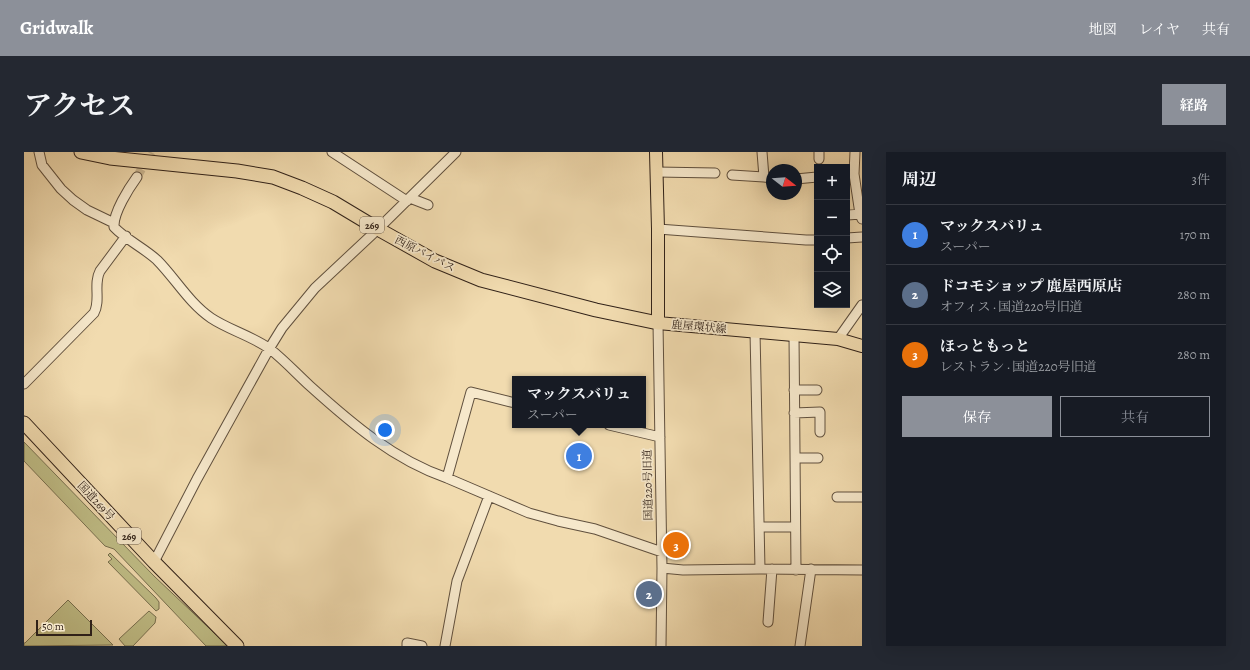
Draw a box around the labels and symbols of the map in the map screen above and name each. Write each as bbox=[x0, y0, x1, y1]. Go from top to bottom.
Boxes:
north arrow bbox=[766, 164, 802, 200]
road number: 269 bbox=[360, 217, 384, 233]
street label: 西原バイパス bbox=[392, 232, 458, 276]
street label: 鹿屋環状線 bbox=[671, 317, 727, 337]
your location bbox=[375, 420, 395, 440]
pin: 1 bbox=[566, 441, 592, 471]
street label: 国道220号旧道 bbox=[640, 449, 656, 521]
street label: 国道269号 bbox=[74, 478, 118, 524]
road number: 269 bbox=[117, 528, 141, 544]
pin: 3 bbox=[663, 530, 689, 560]
pin: 2 bbox=[636, 579, 662, 609]
scale bar bbox=[36, 618, 92, 637]

